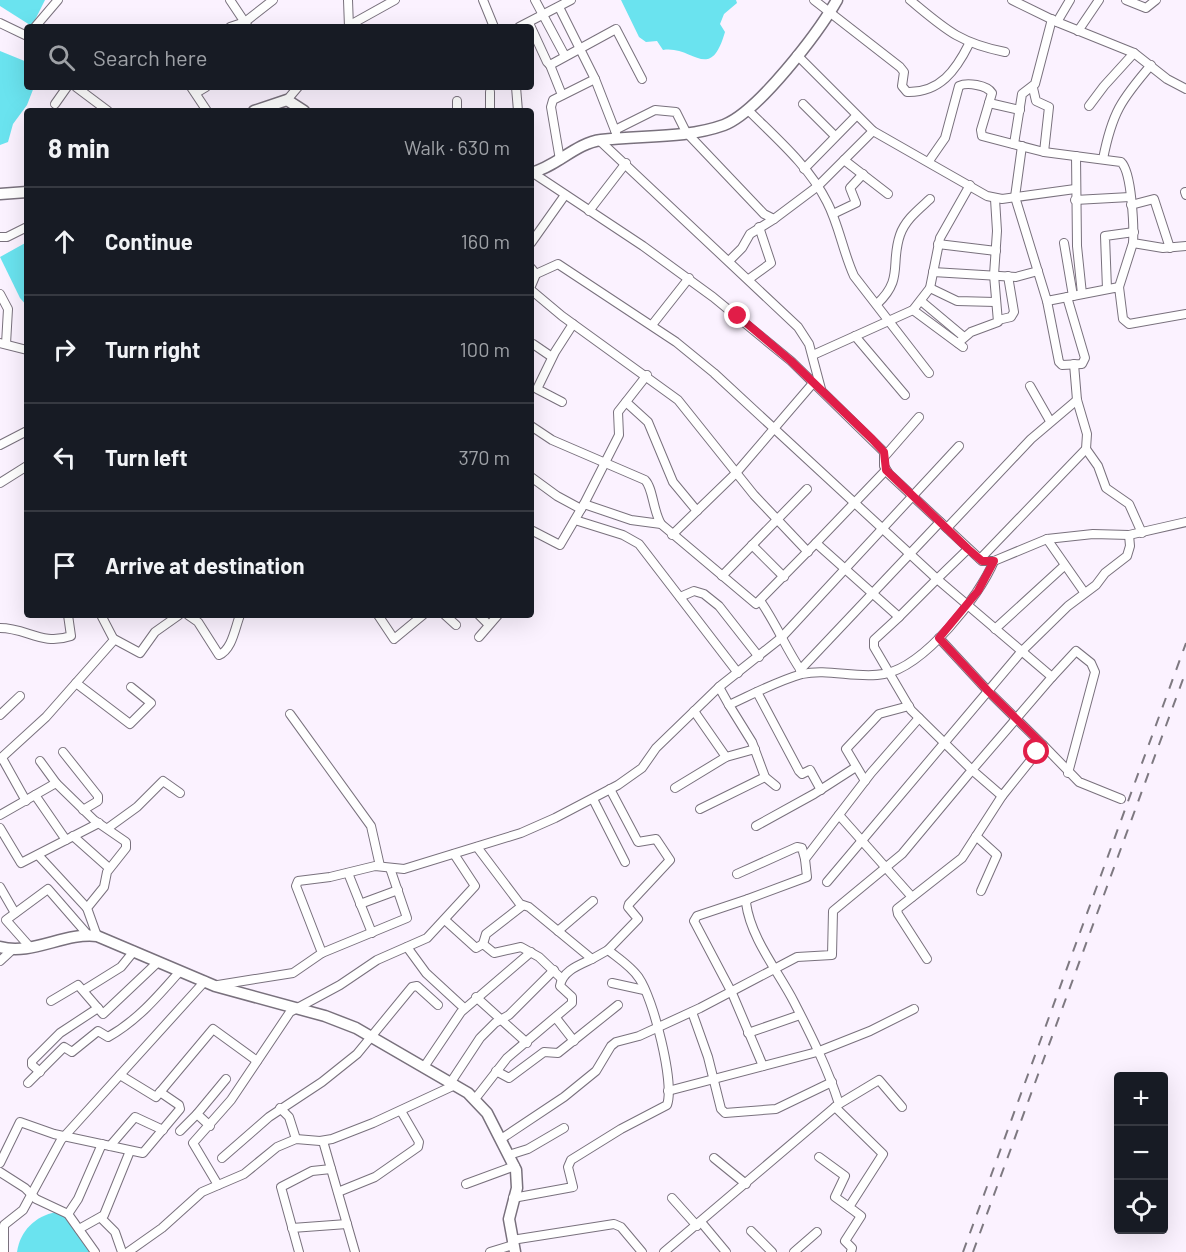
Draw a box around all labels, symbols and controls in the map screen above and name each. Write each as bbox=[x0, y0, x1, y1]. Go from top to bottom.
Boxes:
search box bbox=[24, 24, 534, 90]
icon: search bbox=[45, 41, 78, 74]
text: Search here bbox=[93, 44, 207, 70]
text: 8 min bbox=[48, 132, 110, 163]
text: Walk · 630 m bbox=[404, 135, 510, 159]
icon: ahead bbox=[48, 225, 81, 258]
text: Continue bbox=[105, 228, 193, 254]
text: 160 m bbox=[461, 229, 510, 253]
route end bbox=[724, 302, 750, 328]
icon: right bbox=[48, 333, 81, 366]
text: Turn right bbox=[105, 336, 200, 362]
text: 100 m bbox=[460, 337, 510, 361]
icon: left bbox=[48, 441, 81, 474]
text: Turn left bbox=[105, 444, 188, 470]
text: 370 m bbox=[458, 445, 510, 469]
icon: arrive bbox=[48, 549, 81, 582]
text: Arrive at destination bbox=[105, 552, 304, 578]
route start bbox=[1023, 738, 1049, 764]
map controls bbox=[1114, 1072, 1168, 1234]
button: + bbox=[1114, 1072, 1168, 1126]
button: − bbox=[1114, 1126, 1168, 1180]
button: locate bbox=[1114, 1180, 1168, 1234]

